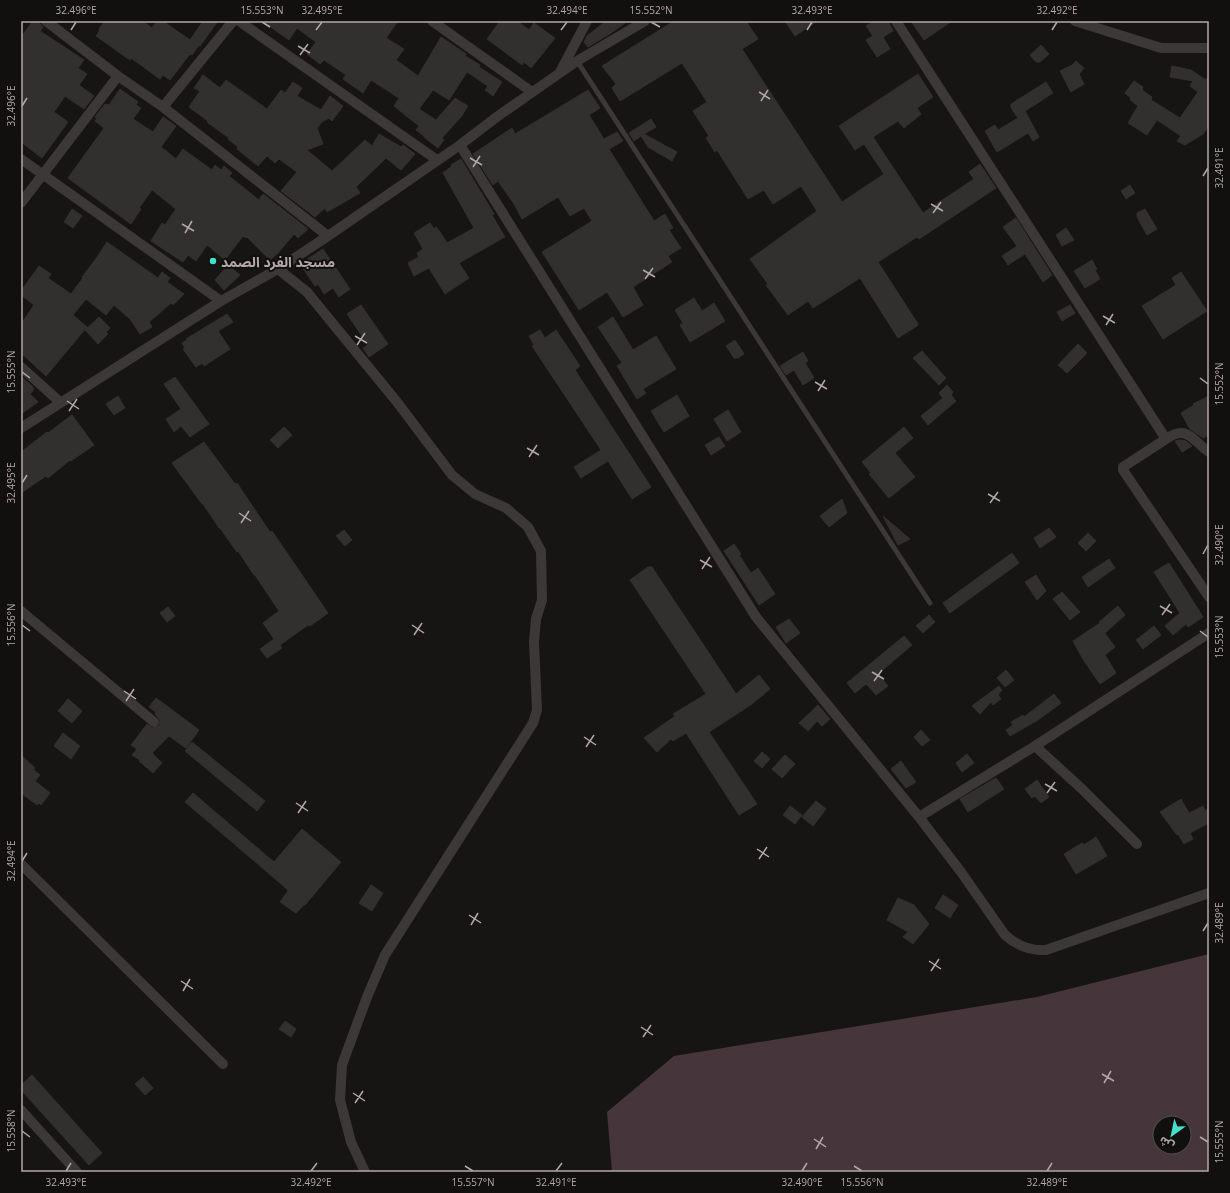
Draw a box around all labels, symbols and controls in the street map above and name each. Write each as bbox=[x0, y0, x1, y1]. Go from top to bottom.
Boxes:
text: 32.496°E bbox=[55, 3, 97, 17]
text: 15.553°N bbox=[240, 3, 284, 17]
text: 32.495°E bbox=[301, 3, 343, 17]
text: 32.494°E bbox=[546, 3, 588, 17]
text: 15.552°N bbox=[629, 3, 673, 17]
text: 32.493°E bbox=[791, 3, 833, 17]
text: 32.492°E bbox=[1036, 3, 1078, 17]
text: 32.496°E bbox=[4, 85, 18, 127]
text: 32.491°E bbox=[1212, 147, 1226, 189]
place label: مسجد الفرد الصمد bbox=[221, 252, 335, 271]
marker: مسجد الفرد الصمد bbox=[208, 256, 218, 266]
text: 15.555°N bbox=[4, 350, 18, 394]
text: 15.552°N bbox=[1212, 362, 1226, 406]
text: 32.495°E bbox=[4, 462, 18, 504]
text: 32.490°E bbox=[1212, 524, 1226, 566]
text: 15.556°N bbox=[4, 603, 18, 647]
text: 15.553°N bbox=[1212, 615, 1226, 659]
text: 32.494°E bbox=[4, 840, 18, 882]
text: 32.489°E bbox=[1212, 902, 1226, 944]
text: 15.558°N bbox=[4, 1109, 18, 1153]
north arrow bbox=[1152, 1115, 1192, 1155]
text: 15.555°N bbox=[1212, 1120, 1226, 1164]
text: ش bbox=[1156, 1133, 1177, 1154]
text: 32.493°E bbox=[45, 1175, 87, 1189]
text: 32.492°E bbox=[290, 1175, 332, 1189]
text: 15.557°N bbox=[451, 1175, 495, 1189]
text: 32.491°E bbox=[535, 1175, 577, 1189]
text: 32.490°E bbox=[781, 1175, 823, 1189]
text: 15.556°N bbox=[840, 1175, 884, 1189]
text: 32.489°E bbox=[1026, 1175, 1068, 1189]

